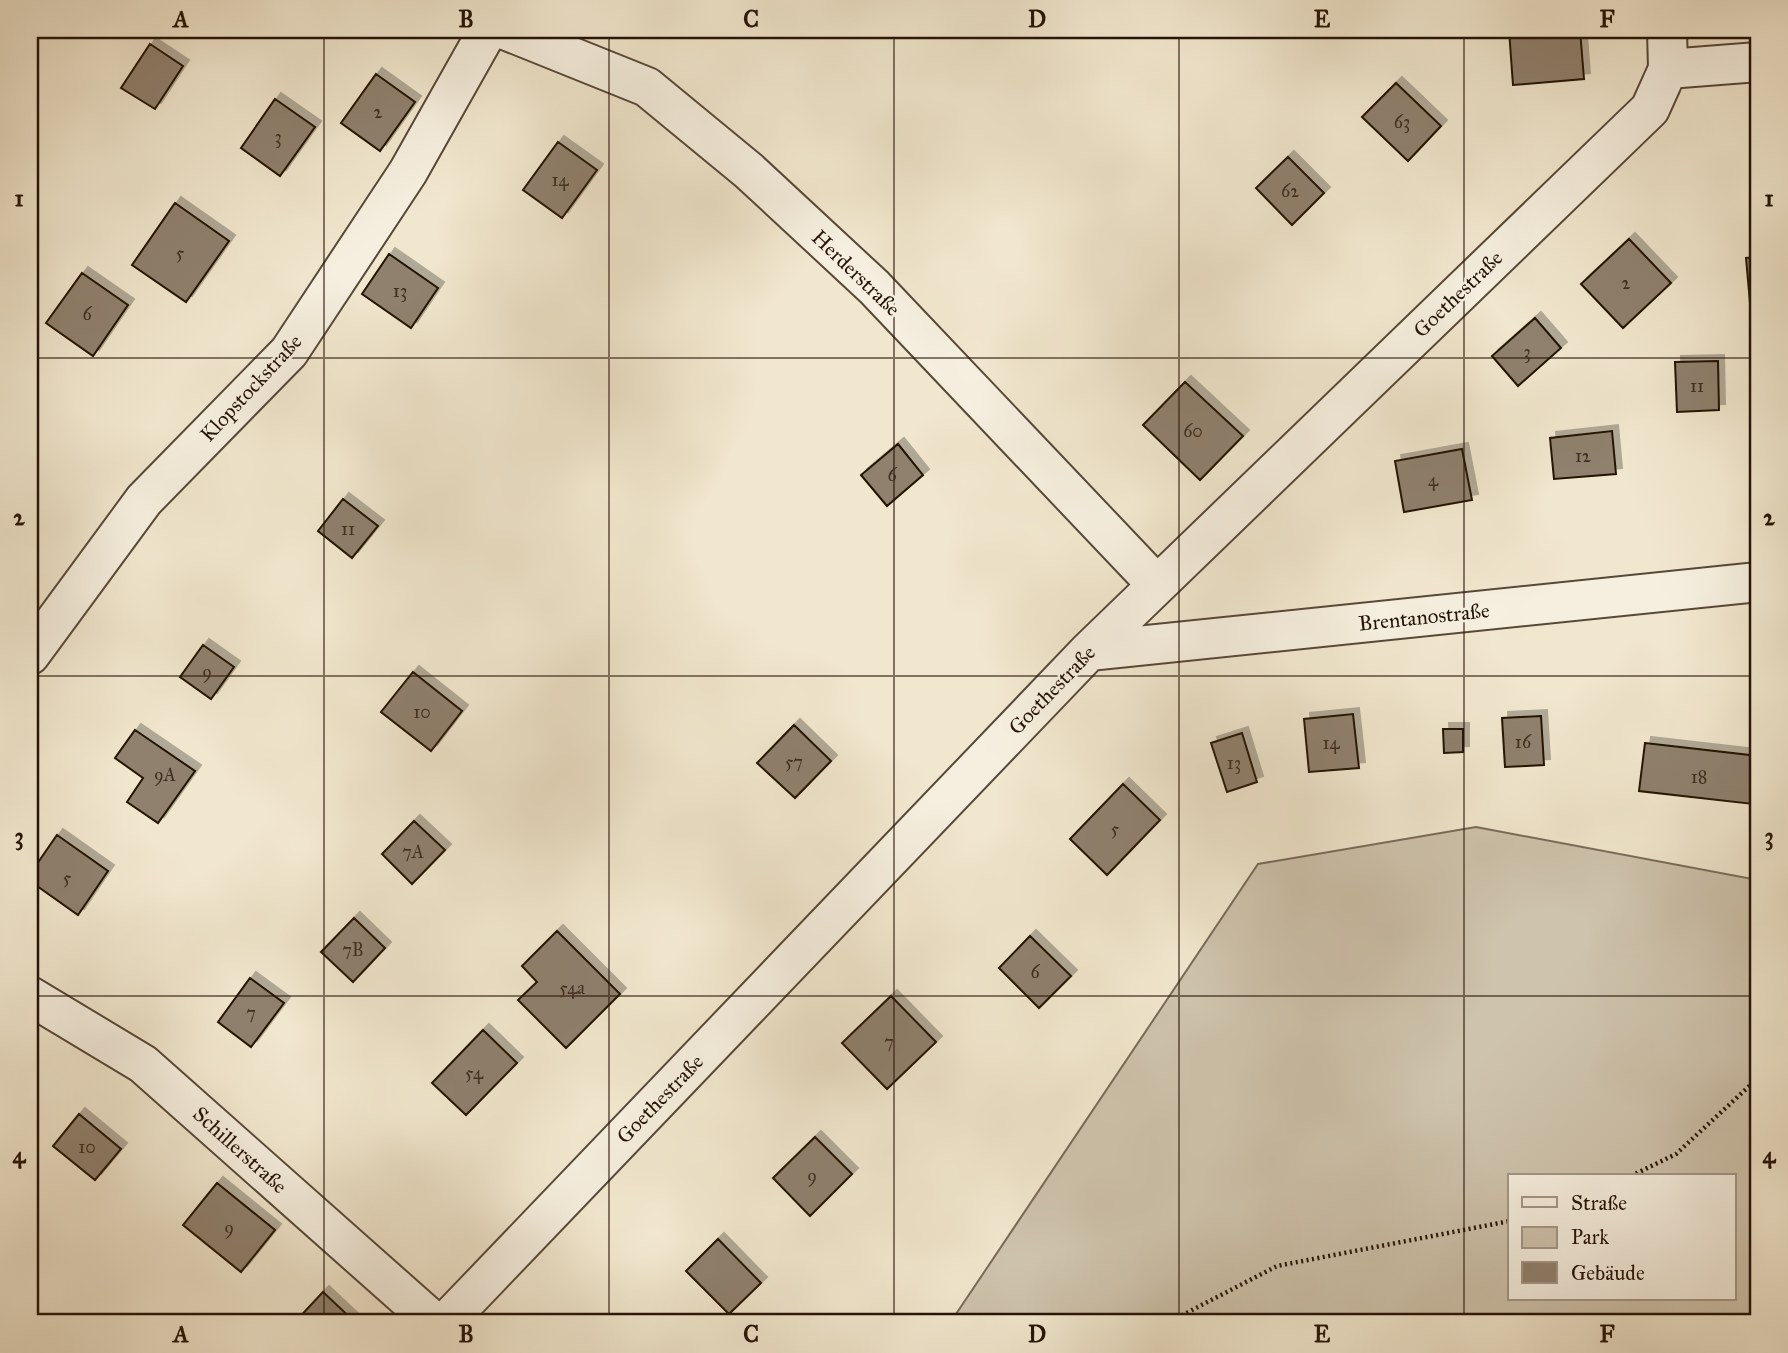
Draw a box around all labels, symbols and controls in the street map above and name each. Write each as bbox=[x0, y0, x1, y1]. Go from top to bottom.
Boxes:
text: A bbox=[171, 5, 189, 33]
text: B bbox=[458, 5, 474, 33]
text: C bbox=[743, 5, 759, 33]
text: D bbox=[1028, 5, 1046, 33]
text: E bbox=[1314, 5, 1331, 33]
text: F bbox=[1599, 5, 1615, 33]
house number: 2 bbox=[374, 101, 383, 123]
house number: 63 bbox=[1394, 111, 1410, 133]
house number: 3 bbox=[274, 126, 282, 148]
house number: 14 bbox=[551, 169, 570, 191]
house number: 62 bbox=[1281, 180, 1299, 202]
text: 1 bbox=[14, 184, 24, 212]
text: 1 bbox=[1764, 184, 1774, 212]
street label: Herderstraße bbox=[806, 224, 906, 322]
house number: 5 bbox=[176, 242, 185, 264]
street label: Goethestraße bbox=[1408, 245, 1508, 343]
house number: 2 bbox=[1622, 272, 1631, 294]
house number: 13 bbox=[393, 280, 407, 302]
house number: 6 bbox=[82, 303, 92, 325]
street label: Klopstockstraße bbox=[195, 329, 308, 447]
house number: 3 bbox=[1523, 341, 1531, 363]
house number: 11 bbox=[1690, 375, 1704, 397]
house number: 60 bbox=[1183, 420, 1203, 442]
house number: 12 bbox=[1575, 445, 1591, 467]
house number: 6 bbox=[887, 464, 897, 486]
house number: 4 bbox=[1428, 469, 1439, 491]
text: 2 bbox=[13, 503, 25, 531]
text: 2 bbox=[1763, 503, 1775, 531]
house number: 11 bbox=[341, 518, 355, 540]
street label: Brentanostraße bbox=[1357, 597, 1491, 637]
street label: Goethestraße bbox=[1003, 640, 1101, 740]
house number: 9 bbox=[202, 661, 212, 683]
house number: 10 bbox=[413, 701, 431, 723]
house number: 16 bbox=[1515, 731, 1532, 753]
house number: 14 bbox=[1322, 732, 1341, 754]
house number: 57 bbox=[785, 751, 803, 773]
house number: 13 bbox=[1227, 752, 1241, 774]
house number: 9A bbox=[154, 764, 176, 786]
house number: 18 bbox=[1691, 766, 1707, 788]
house number: 5 bbox=[1111, 818, 1120, 840]
text: 3 bbox=[14, 822, 24, 851]
text: 3 bbox=[1764, 822, 1774, 851]
house number: 7A bbox=[402, 841, 424, 863]
house number: 5 bbox=[63, 867, 72, 889]
house number: 7B bbox=[342, 939, 364, 961]
house number: 6 bbox=[1030, 961, 1040, 983]
house number: 54a bbox=[559, 977, 585, 999]
house number: 7 bbox=[246, 1002, 256, 1024]
house number: 7 bbox=[884, 1031, 894, 1053]
street label: Goethestraße bbox=[611, 1049, 709, 1149]
house number: 54 bbox=[465, 1062, 484, 1084]
street label: Schillerstraße bbox=[188, 1101, 293, 1199]
house number: 10 bbox=[78, 1136, 96, 1158]
text: 4 bbox=[13, 1141, 27, 1169]
text: 4 bbox=[1763, 1141, 1777, 1169]
house number: 9 bbox=[807, 1165, 817, 1187]
legend bbox=[1508, 1174, 1736, 1300]
text: Straße bbox=[1571, 1190, 1627, 1216]
house number: 9 bbox=[224, 1217, 234, 1239]
text: Park bbox=[1571, 1224, 1609, 1250]
text: Gebäude bbox=[1571, 1260, 1645, 1286]
text: A bbox=[171, 1320, 189, 1348]
text: B bbox=[458, 1320, 474, 1348]
text: C bbox=[743, 1320, 759, 1348]
text: D bbox=[1028, 1320, 1046, 1348]
text: E bbox=[1314, 1320, 1331, 1348]
text: F bbox=[1599, 1320, 1615, 1348]

